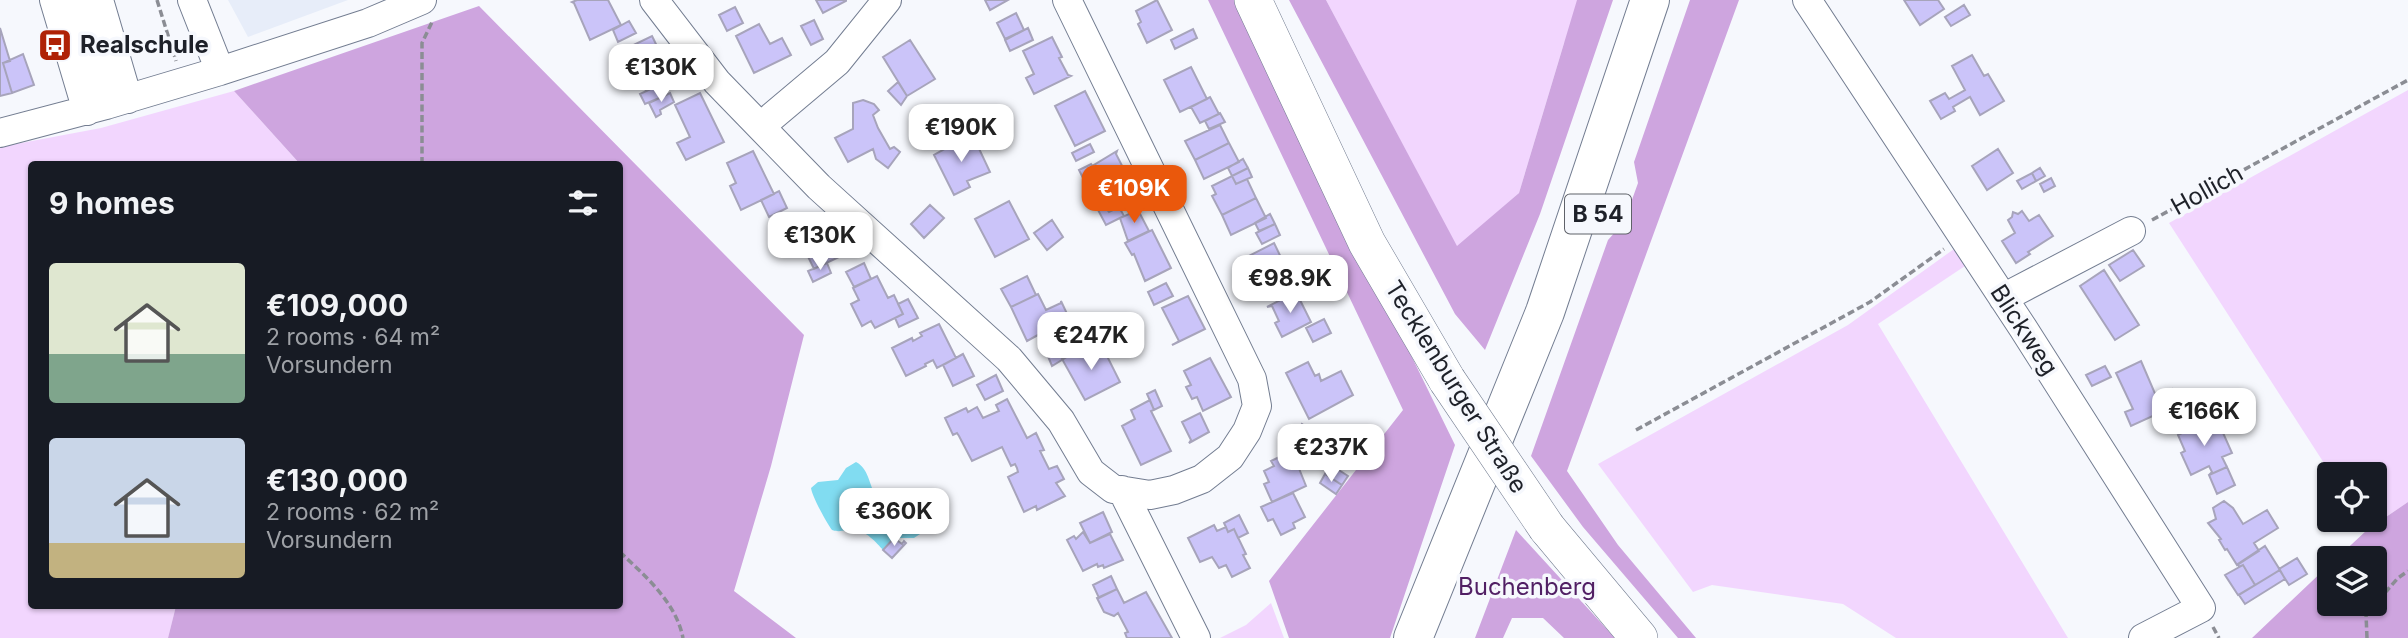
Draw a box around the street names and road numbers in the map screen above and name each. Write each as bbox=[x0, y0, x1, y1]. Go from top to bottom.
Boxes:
street label: Hollich bbox=[2166, 158, 2248, 221]
road number: B 54 bbox=[1565, 195, 1631, 234]
street label: Tecklenburger Straße bbox=[1379, 275, 1534, 498]
street label: Blickweg bbox=[1984, 279, 2064, 380]

